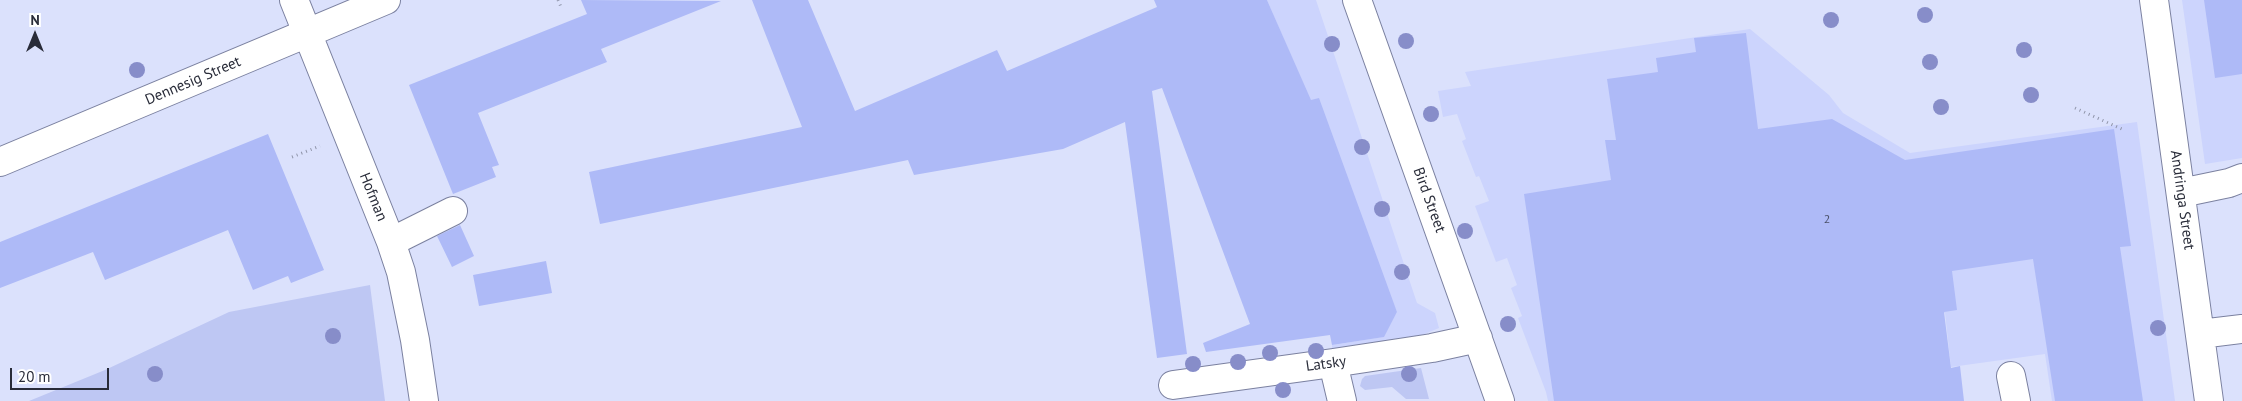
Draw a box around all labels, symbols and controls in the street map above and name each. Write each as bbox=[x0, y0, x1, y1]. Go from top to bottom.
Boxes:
north arrow bbox=[10, 10, 60, 60]
text: N bbox=[30, 11, 40, 29]
street label: Dennesig Street bbox=[142, 53, 244, 109]
street label: Andringa Street bbox=[2166, 149, 2198, 251]
street label: Bird Street bbox=[1409, 165, 1449, 235]
street label: Hofman bbox=[355, 170, 391, 224]
house number: 2 bbox=[1824, 213, 1830, 227]
street label: Latsky bbox=[1305, 352, 1347, 376]
scale bar bbox=[12, 358, 111, 390]
text: 20 m bbox=[18, 367, 51, 386]

